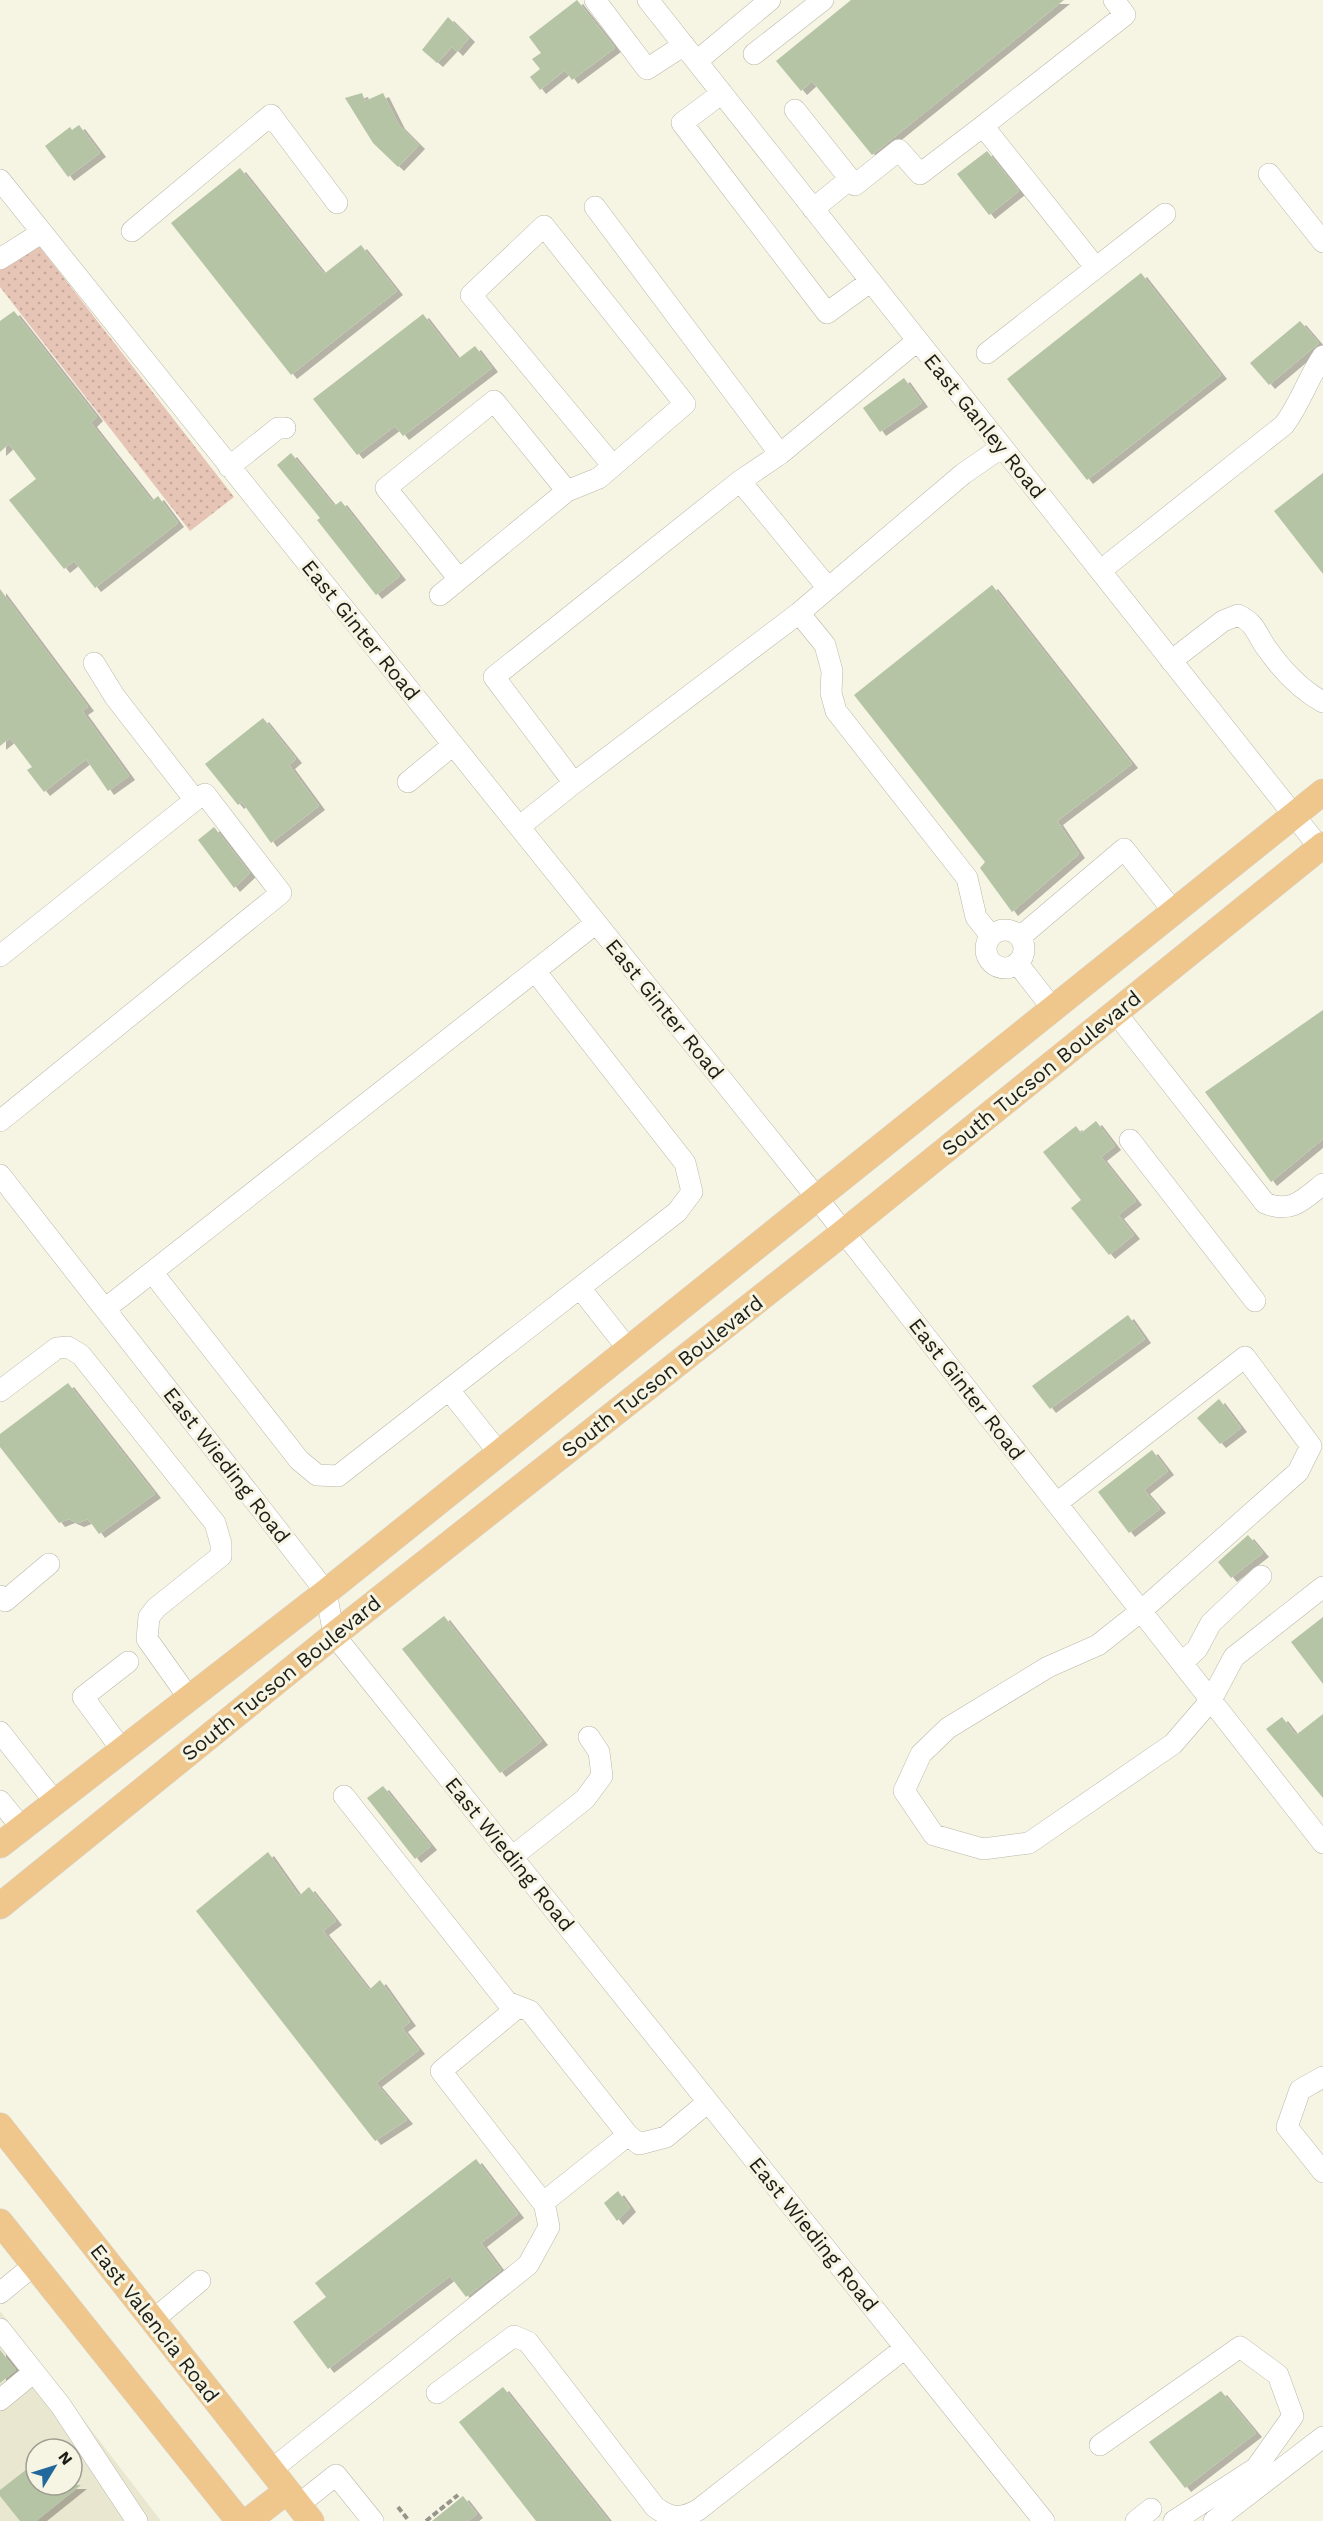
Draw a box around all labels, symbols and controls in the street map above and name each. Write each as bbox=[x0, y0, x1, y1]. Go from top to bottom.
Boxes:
street label: East Ganley Road bbox=[919, 349, 1051, 503]
street label: East Ginter Road bbox=[297, 555, 425, 705]
street label: East Ginter Road bbox=[601, 934, 729, 1084]
street label: South Tucson Boulevard bbox=[936, 985, 1146, 1161]
street label: South Tucson Boulevard bbox=[556, 1290, 768, 1462]
street label: East Ginter Road bbox=[904, 1313, 1030, 1465]
street label: East Wieding Road bbox=[158, 1382, 296, 1548]
street label: South Tucson Boulevard bbox=[176, 1590, 386, 1766]
street label: East Wieding Road bbox=[440, 1772, 580, 1936]
street label: East Wieding Road bbox=[744, 2152, 884, 2316]
street label: East Valencia Road bbox=[85, 2239, 225, 2407]
north arrow bbox=[24, 2437, 84, 2497]
text: N bbox=[54, 2448, 77, 2469]

